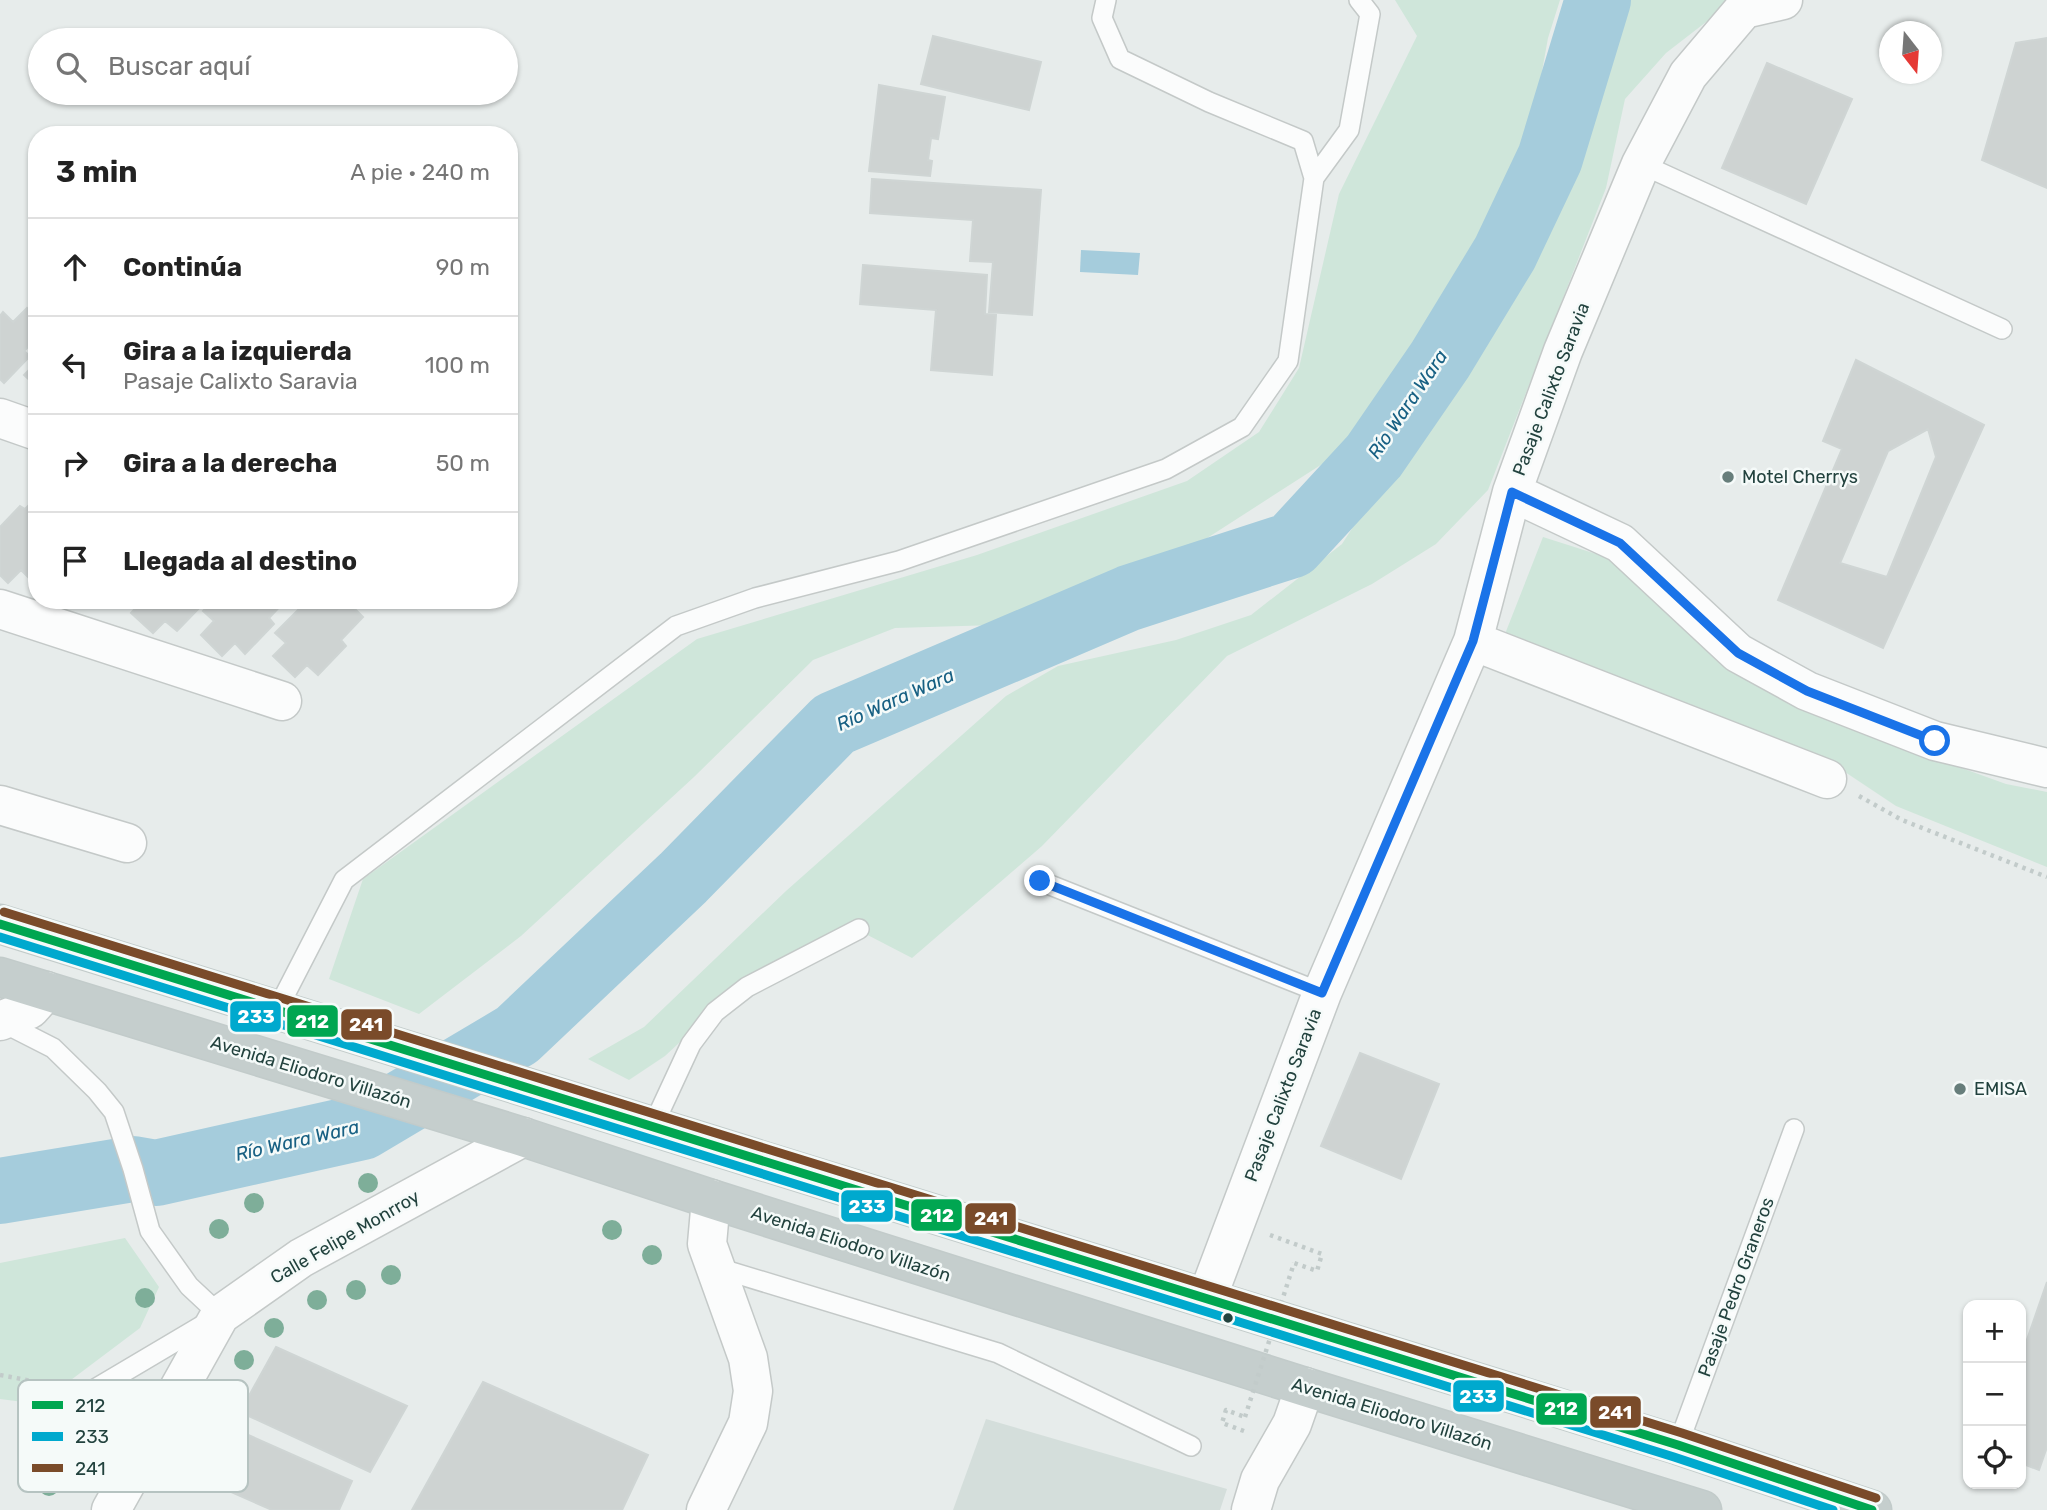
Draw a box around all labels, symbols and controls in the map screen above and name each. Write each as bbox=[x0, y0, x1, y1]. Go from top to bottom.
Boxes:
north arrow bbox=[1879, 21, 1942, 84]
search box bbox=[28, 28, 518, 105]
icon: search bbox=[52, 48, 90, 86]
text: Buscar aquí bbox=[108, 51, 250, 82]
text: 3 min bbox=[56, 154, 138, 190]
text: A pie · 240 m bbox=[350, 158, 490, 186]
icon: ahead bbox=[56, 248, 94, 286]
text: Continúa bbox=[123, 252, 242, 283]
text: 90 m bbox=[436, 253, 490, 281]
street label: Pasaje Calixto Saravia bbox=[1508, 299, 1594, 479]
text: Gira a la izquierda bbox=[123, 336, 352, 367]
water label: Río Wara Wara bbox=[1362, 345, 1452, 463]
icon: left bbox=[56, 346, 94, 384]
text: 100 m bbox=[425, 351, 490, 379]
text: Pasaje Calixto Saravia bbox=[123, 367, 358, 395]
icon: right bbox=[56, 444, 94, 482]
text: Gira a la derecha bbox=[123, 448, 337, 479]
text: 50 m bbox=[436, 449, 490, 477]
place label: Motel Cherrys bbox=[1742, 466, 1858, 488]
marker: Motel Cherrys bbox=[1720, 469, 1736, 485]
icon: arrive bbox=[56, 542, 94, 580]
text: Llegada al destino bbox=[123, 546, 357, 577]
water label: Río Wara Wara bbox=[833, 663, 958, 736]
route start bbox=[1919, 725, 1950, 756]
route end bbox=[1024, 865, 1055, 896]
line badge: 233 bbox=[229, 1000, 282, 1033]
line badge: 212 bbox=[286, 1004, 339, 1038]
text: 233 bbox=[237, 1005, 275, 1028]
street label: Pasaje Calixto Saravia bbox=[1240, 1005, 1326, 1185]
line badge: 241 bbox=[340, 1008, 393, 1041]
text: 212 bbox=[295, 1010, 329, 1033]
text: 241 bbox=[349, 1013, 383, 1036]
street label: Avenida Eliodoro Villazón bbox=[208, 1031, 414, 1113]
place label: EMISA bbox=[1974, 1078, 2027, 1100]
marker: EMISA bbox=[1952, 1081, 1968, 1097]
water label: Río Wara Wara bbox=[233, 1115, 361, 1166]
street label: Calle Felipe Monrroy bbox=[267, 1185, 423, 1289]
line badge: 233 bbox=[840, 1189, 894, 1223]
street label: Pasaje Pedro Graneros bbox=[1693, 1194, 1779, 1380]
text: 233 bbox=[848, 1195, 886, 1218]
line badge: 212 bbox=[910, 1198, 963, 1232]
street label: Avenida Eliodoro Villazón bbox=[748, 1201, 954, 1287]
line badge: 241 bbox=[964, 1202, 1017, 1235]
text: 212 bbox=[920, 1204, 954, 1227]
text: 241 bbox=[974, 1207, 1008, 1230]
map controls bbox=[1963, 1300, 2026, 1489]
button: + bbox=[1963, 1300, 2026, 1363]
unlabelled marker bbox=[1221, 1311, 1235, 1325]
button: − bbox=[1963, 1363, 2026, 1426]
street label: Avenida Eliodoro Villazón bbox=[1289, 1373, 1495, 1455]
line badge: 233 bbox=[1452, 1379, 1505, 1413]
legend bbox=[18, 1380, 248, 1492]
text: 233 bbox=[1459, 1385, 1497, 1408]
line badge: 212 bbox=[1535, 1392, 1588, 1426]
text: 212 bbox=[75, 1394, 105, 1417]
line badge: 241 bbox=[1589, 1395, 1642, 1429]
text: 212 bbox=[1544, 1397, 1578, 1420]
text: 241 bbox=[1598, 1401, 1632, 1424]
text: 233 bbox=[75, 1425, 109, 1448]
button: locate bbox=[1963, 1426, 2026, 1489]
text: 241 bbox=[75, 1457, 106, 1480]

